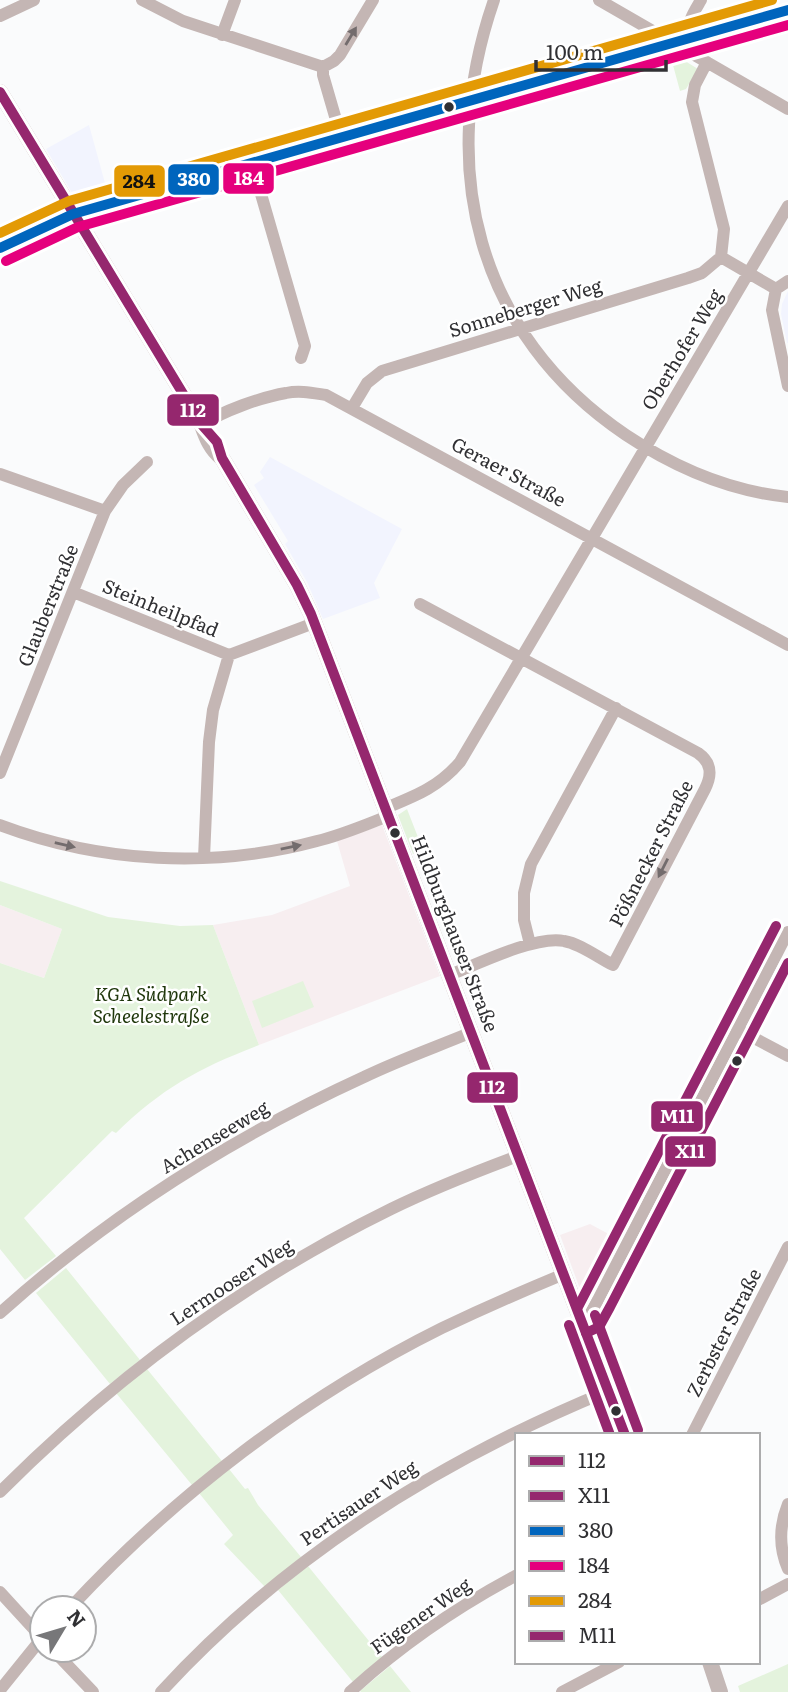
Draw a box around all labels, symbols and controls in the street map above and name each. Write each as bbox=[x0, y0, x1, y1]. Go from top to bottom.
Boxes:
one-way arrow bbox=[345, 27, 357, 46]
scale bar bbox=[536, 28, 666, 72]
text: 100 m bbox=[546, 35, 603, 66]
unlabelled marker bbox=[442, 100, 456, 114]
line badge: 184 bbox=[222, 162, 275, 195]
line badge: 380 bbox=[167, 163, 220, 196]
text: 184 bbox=[234, 163, 265, 191]
line badge: 284 bbox=[113, 164, 166, 198]
text: 380 bbox=[177, 164, 211, 192]
text: 284 bbox=[123, 166, 156, 194]
street label: Sonneberger Weg bbox=[445, 270, 605, 344]
street label: Oberhofer Weg bbox=[634, 283, 728, 415]
line badge: 112 bbox=[166, 393, 220, 427]
text: 112 bbox=[180, 395, 206, 423]
street label: Geraer Straße bbox=[447, 429, 571, 513]
street label: Glauberstraße bbox=[10, 539, 84, 670]
street label: Steinheilpfad bbox=[99, 571, 224, 643]
street label: Pößnecker Straße bbox=[601, 775, 699, 931]
unlabelled marker bbox=[388, 826, 402, 840]
street label: Hildburghauser Straße bbox=[406, 831, 507, 1036]
one-way arrow bbox=[54, 840, 76, 851]
one-way arrow bbox=[280, 841, 302, 852]
one-way arrow bbox=[658, 858, 669, 878]
park label: KGA Südpark Scheelestraße bbox=[93, 979, 209, 1029]
unlabelled marker bbox=[730, 1054, 744, 1068]
line badge: 112 bbox=[466, 1071, 519, 1104]
text: 112 bbox=[479, 1072, 505, 1100]
street label: Achenseeweg bbox=[154, 1092, 274, 1180]
line badge: M11 bbox=[650, 1100, 704, 1133]
text: M11 bbox=[660, 1101, 694, 1129]
line badge: X11 bbox=[664, 1135, 717, 1168]
text: X11 bbox=[675, 1136, 705, 1164]
street label: Lermooser Weg bbox=[164, 1230, 298, 1331]
street label: Zerbster Straße bbox=[679, 1263, 768, 1401]
unlabelled marker bbox=[609, 1404, 623, 1418]
legend bbox=[515, 1433, 760, 1664]
text: 112 bbox=[578, 1443, 606, 1474]
street label: Pertisauer Weg bbox=[294, 1452, 423, 1552]
text: X11 bbox=[578, 1478, 610, 1509]
text: 380 bbox=[578, 1513, 613, 1544]
text: 184 bbox=[578, 1548, 610, 1579]
street label: Fügener Weg bbox=[364, 1570, 477, 1660]
text: 284 bbox=[578, 1583, 612, 1614]
north arrow bbox=[28, 1594, 98, 1664]
text: N bbox=[61, 1603, 93, 1633]
text: M11 bbox=[578, 1618, 617, 1649]

